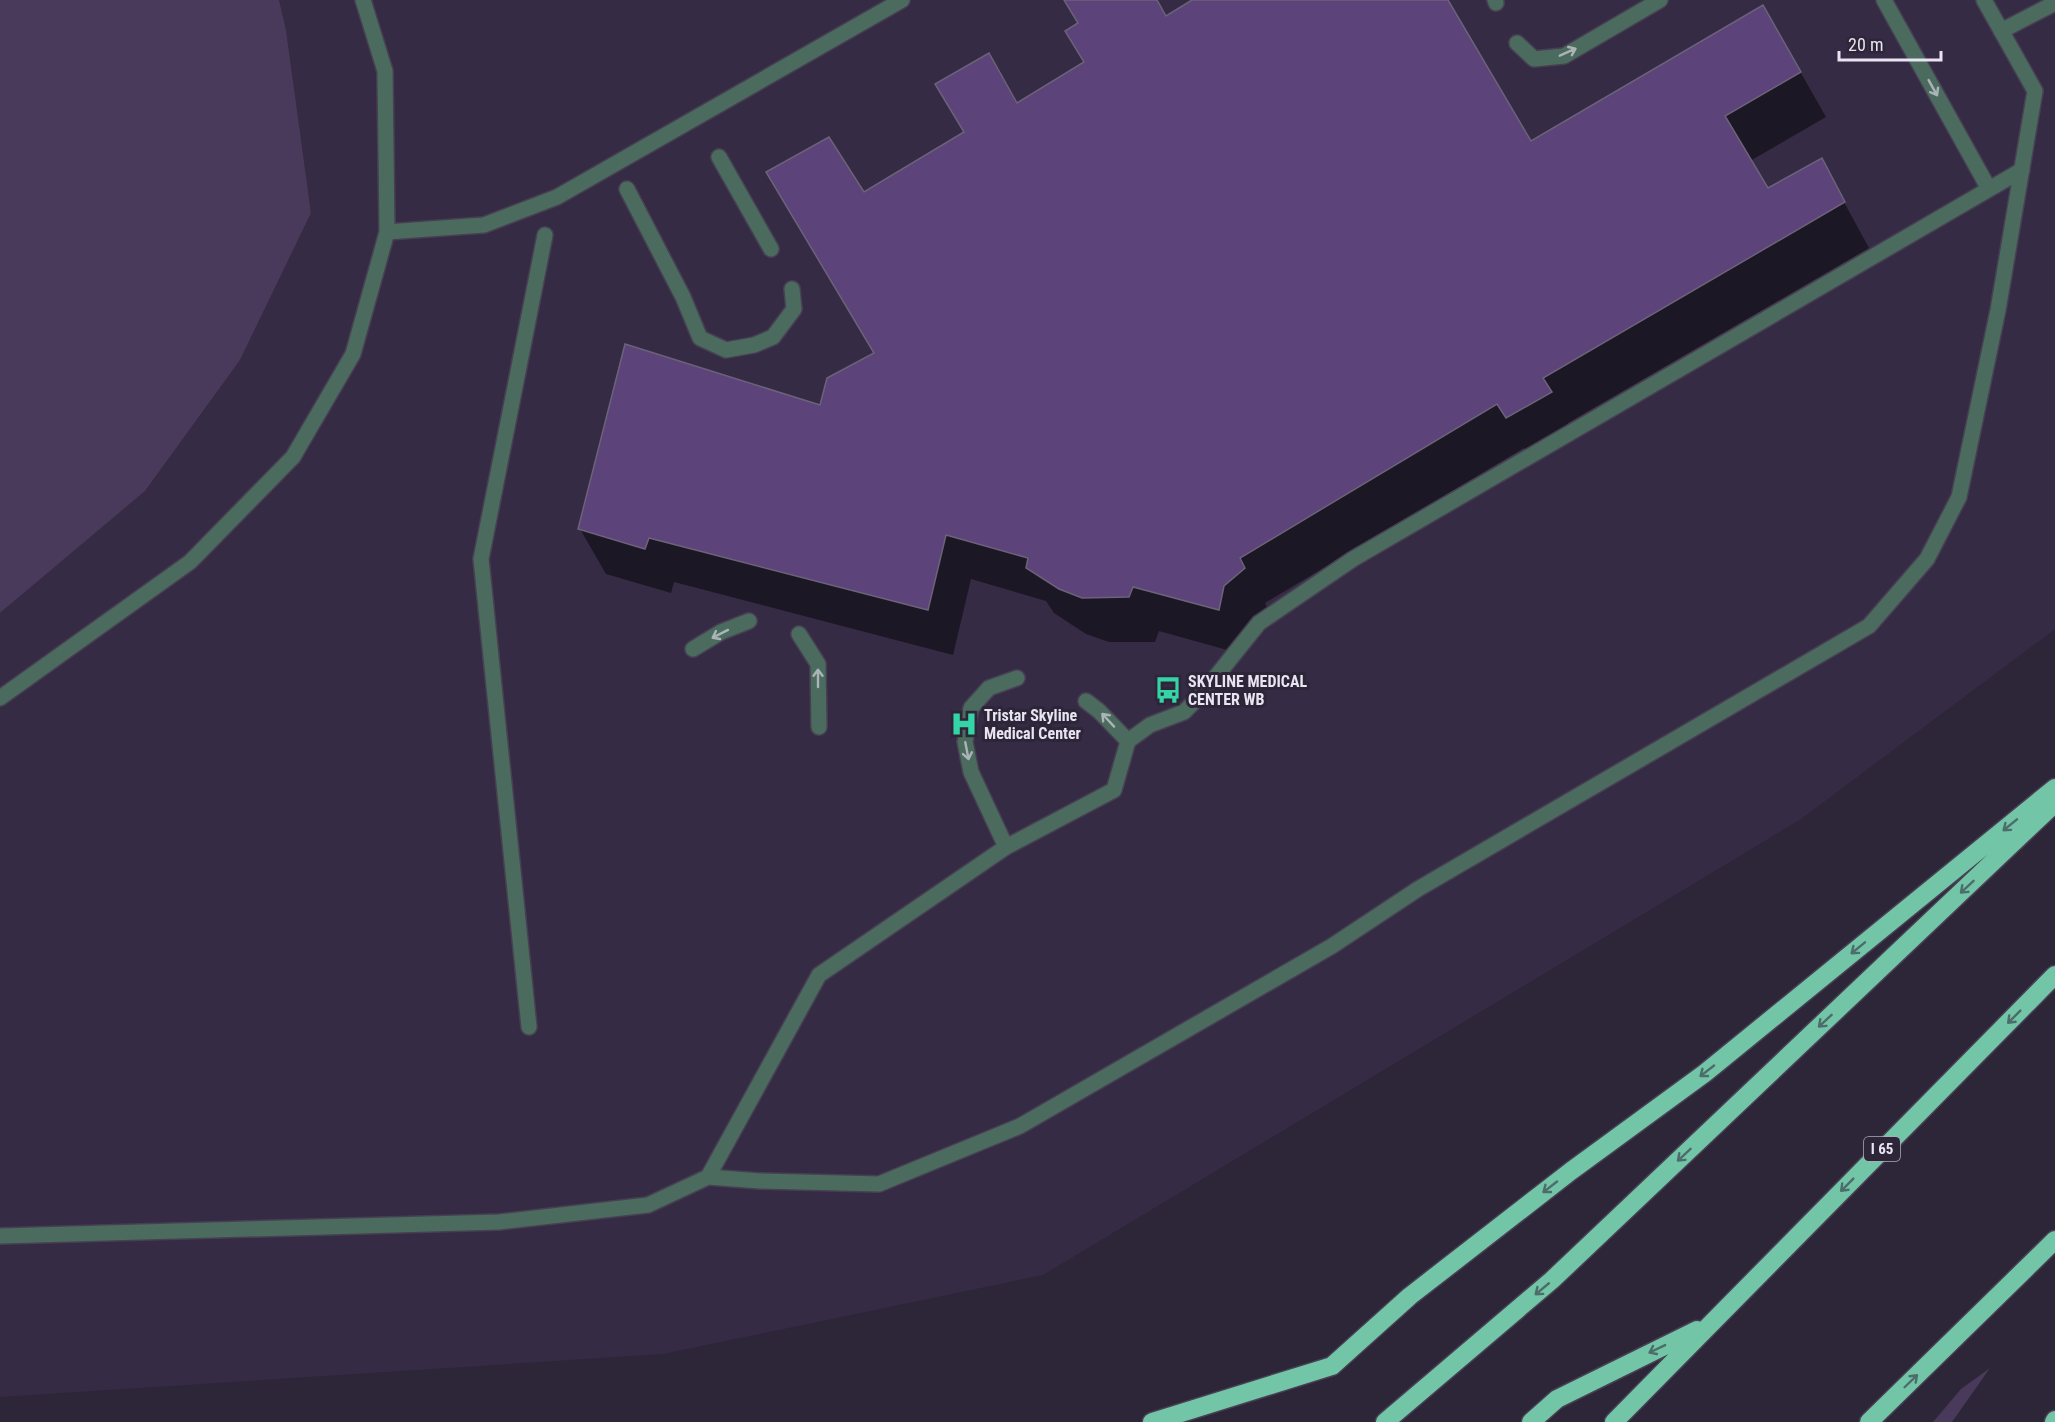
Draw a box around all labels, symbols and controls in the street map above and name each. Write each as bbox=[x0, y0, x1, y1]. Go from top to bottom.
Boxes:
scale bar bbox=[1839, 24, 1941, 62]
text: 20 m bbox=[1848, 34, 1883, 55]
one-way arrow bbox=[1559, 46, 1577, 58]
one-way arrow bbox=[1927, 79, 1939, 96]
one-way arrow bbox=[712, 628, 729, 640]
one-way arrow bbox=[812, 668, 824, 688]
place label: SKYLINE MEDICAL CENTER WB bbox=[1188, 672, 1307, 709]
bus stop icon: SKYLINE MEDICAL CENTER WB bbox=[1153, 675, 1183, 705]
place label: Tristar Skyline Medical Center bbox=[984, 706, 1081, 743]
hospital icon: Tristar Skyline Medical Center bbox=[949, 709, 979, 739]
one-way arrow bbox=[1101, 712, 1115, 727]
one-way arrow bbox=[962, 741, 973, 761]
one-way arrow bbox=[2002, 818, 2018, 831]
one-way arrow bbox=[1959, 879, 1974, 894]
one-way arrow bbox=[1851, 941, 1867, 954]
one-way arrow bbox=[2006, 1009, 2021, 1024]
one-way arrow bbox=[1818, 1014, 1833, 1028]
one-way arrow bbox=[1699, 1064, 1715, 1077]
road number: I 65 bbox=[1864, 1137, 1900, 1161]
one-way arrow bbox=[1677, 1148, 1692, 1162]
one-way arrow bbox=[1839, 1177, 1854, 1192]
one-way arrow bbox=[1543, 1180, 1559, 1193]
one-way arrow bbox=[1534, 1282, 1550, 1295]
one-way arrow bbox=[1648, 1344, 1666, 1356]
one-way arrow bbox=[1903, 1374, 1918, 1388]

